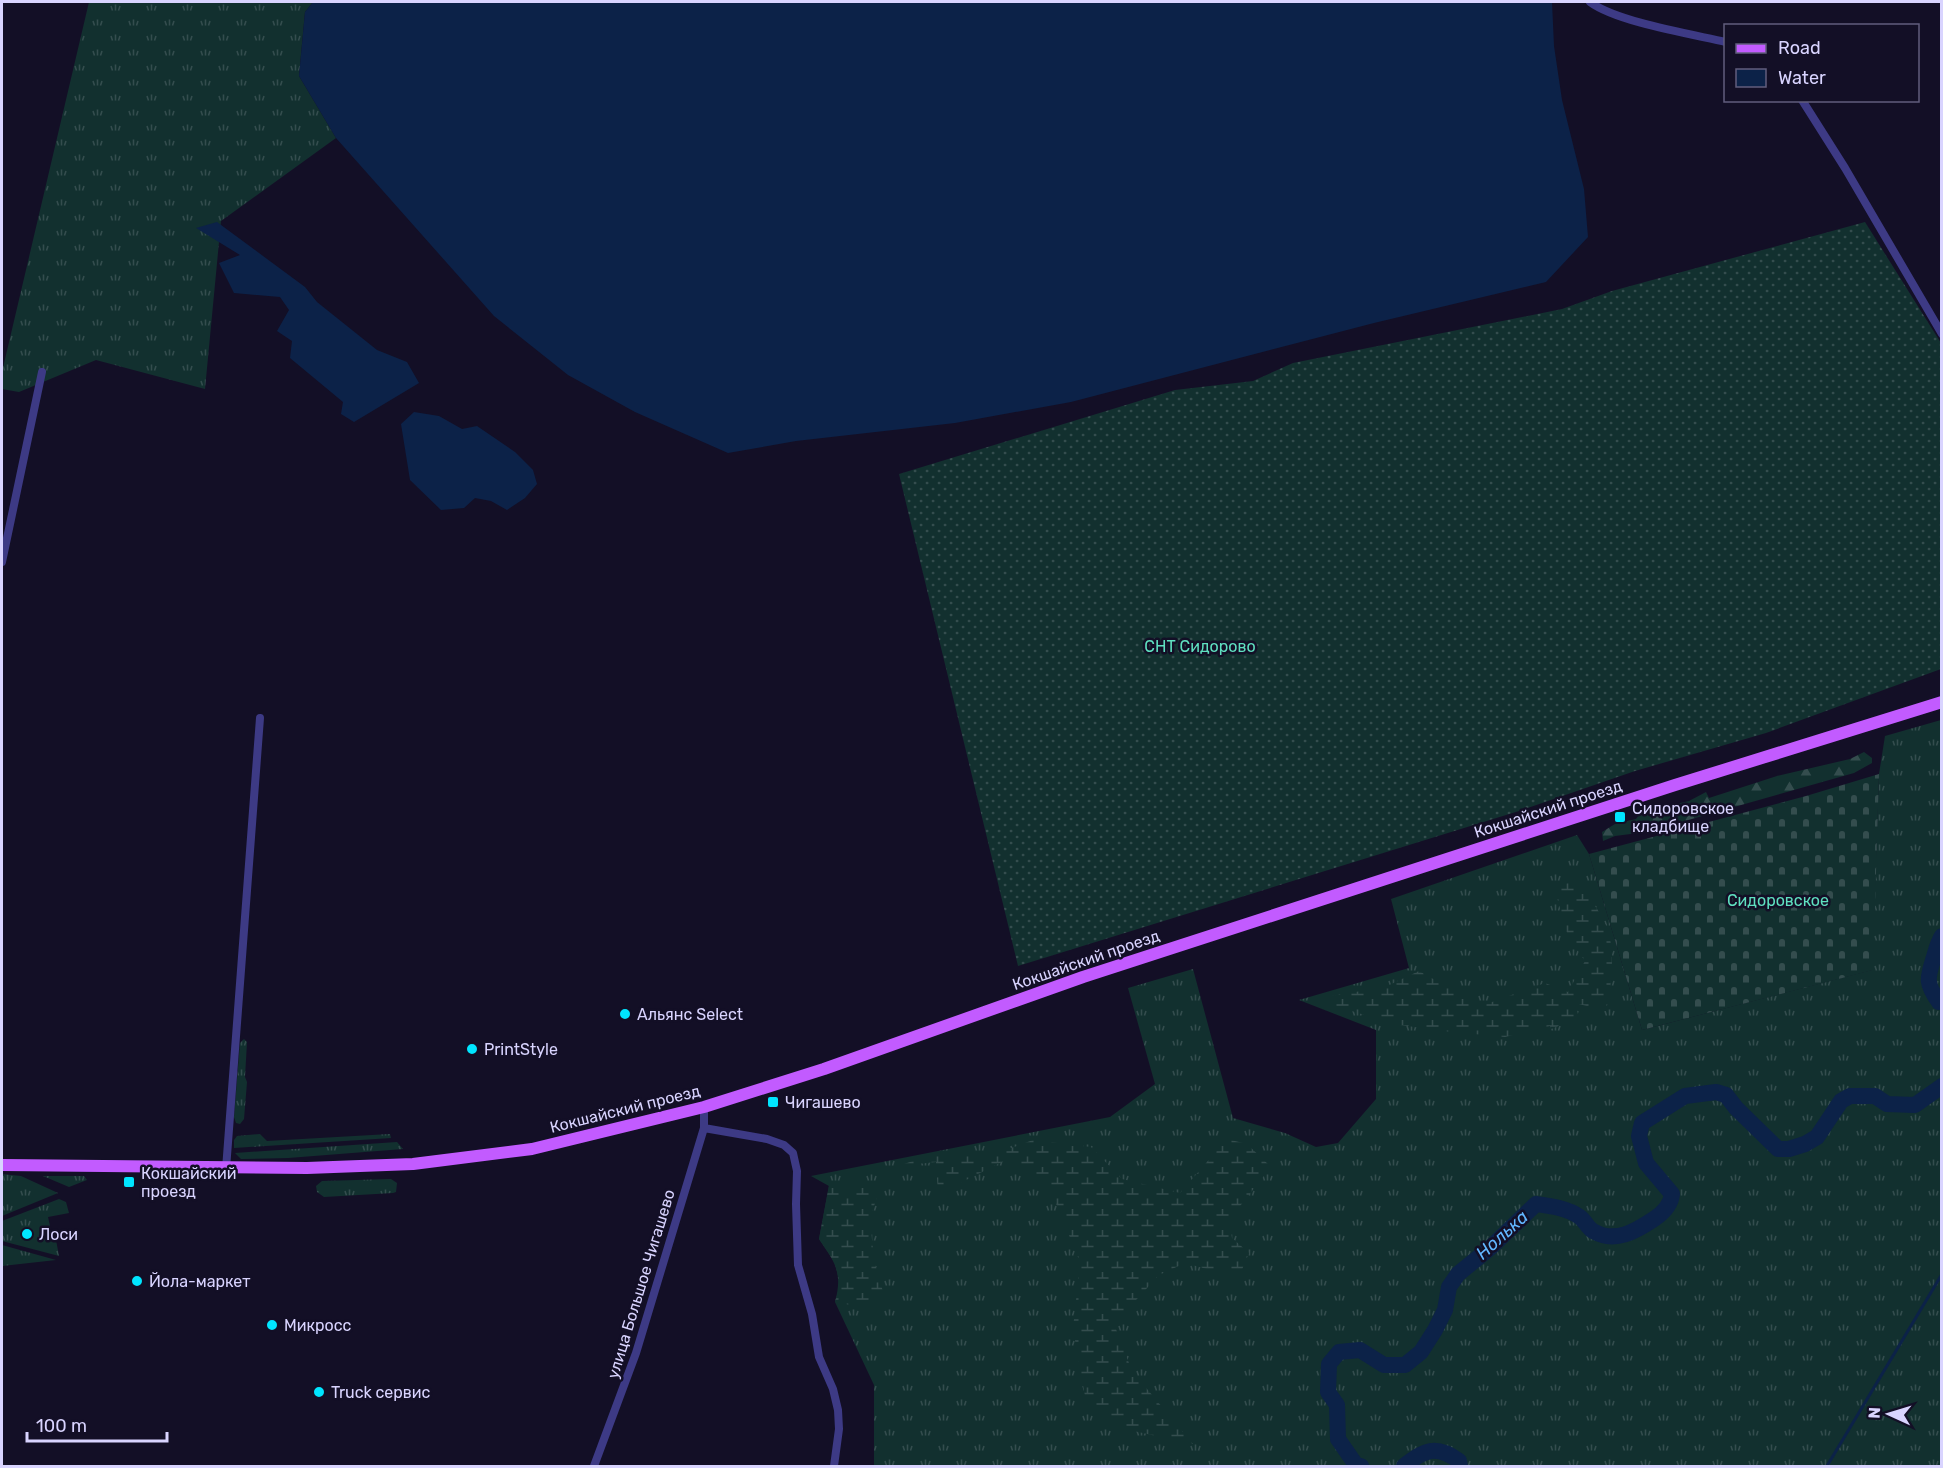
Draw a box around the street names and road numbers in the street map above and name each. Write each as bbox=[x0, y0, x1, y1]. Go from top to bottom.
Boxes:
street label: Кокшайский проезд bbox=[1472, 776, 1625, 842]
street label: Кокшайский проезд bbox=[1010, 926, 1162, 994]
street label: Кокшайский проезд bbox=[548, 1081, 703, 1137]
street label: улица Большое Чигашево bbox=[603, 1187, 679, 1381]

